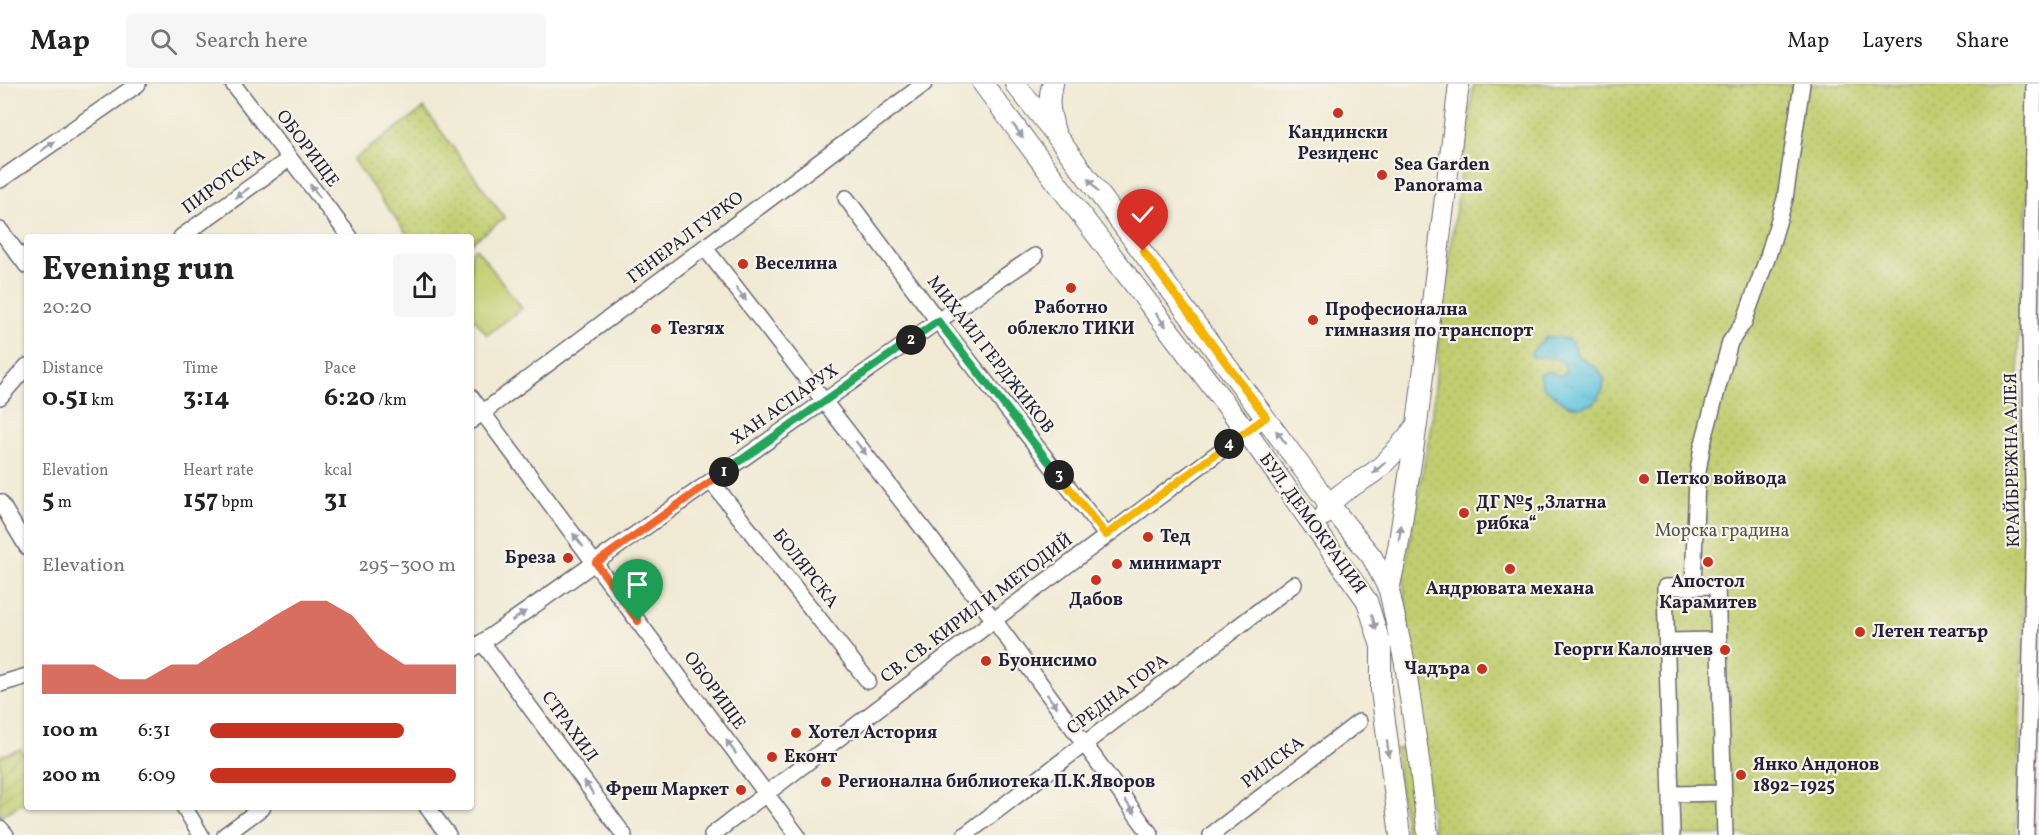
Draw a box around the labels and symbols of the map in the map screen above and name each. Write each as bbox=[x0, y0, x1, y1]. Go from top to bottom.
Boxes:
street label: ОБОРИЩЕ bbox=[270, 105, 345, 193]
marker: Кандински Резиденс bbox=[1331, 106, 1345, 120]
place label: Кандински Резиденс bbox=[1288, 121, 1388, 167]
one-way arrow bbox=[1012, 123, 1024, 139]
one-way arrow bbox=[40, 141, 56, 152]
street label: ПИРОТСКА bbox=[177, 143, 271, 221]
place label: Sea Garden Panorama bbox=[1394, 153, 1490, 199]
marker: Sea Garden Panorama bbox=[1375, 168, 1389, 182]
one-way arrow bbox=[1087, 177, 1099, 193]
one-way arrow bbox=[309, 183, 321, 198]
street label: ГЕНЕРАЛ ГУРКО bbox=[623, 186, 749, 290]
one-way arrow bbox=[234, 187, 250, 199]
pin bbox=[1117, 189, 1168, 251]
place label: Веселина bbox=[755, 252, 838, 277]
marker: Веселина bbox=[736, 257, 750, 271]
street label: МИХАИЛ ГЕРДЖИКОВ bbox=[920, 271, 1060, 439]
marker: Работно облекло ТИКИ bbox=[1064, 281, 1078, 295]
one-way arrow bbox=[735, 287, 747, 302]
place label: Работно облекло ТИКИ bbox=[1007, 296, 1135, 342]
place label: Професионална гимназия по транспорт bbox=[1325, 298, 1534, 344]
one-way arrow bbox=[1155, 312, 1167, 328]
marker: Професионална гимназия по транспорт bbox=[1306, 313, 1320, 327]
place label: Тезгях bbox=[668, 317, 725, 342]
marker: Тезгях bbox=[649, 322, 663, 336]
pin: 2 bbox=[896, 325, 926, 355]
street label: ХАН АСПАРУХ bbox=[726, 359, 844, 451]
street label: КРАЙБРЕЖНА АЛЕЯ bbox=[1999, 372, 2027, 548]
pin: 4 bbox=[1214, 429, 1244, 459]
one-way arrow bbox=[1276, 430, 1288, 445]
one-way arrow bbox=[855, 440, 868, 456]
street label: БУЛ. ДЕМОКРАЦИЯ bbox=[1252, 449, 1372, 599]
pin: 1 bbox=[709, 457, 739, 487]
pin: 3 bbox=[1044, 460, 1074, 490]
one-way arrow bbox=[1371, 461, 1386, 475]
place label: Петко войвода bbox=[1656, 467, 1787, 492]
marker: Петко войвода bbox=[1637, 472, 1651, 486]
place label: ДГ №5 „Златна рибка“ bbox=[1476, 491, 1607, 537]
marker: ДГ №5 „Златна рибка“ bbox=[1457, 506, 1471, 520]
park label: Морска градина bbox=[1655, 519, 1789, 544]
one-way arrow bbox=[1396, 523, 1405, 542]
street label: БОЛЯРСКА bbox=[766, 524, 844, 614]
place label: Тед bbox=[1160, 525, 1191, 550]
street label: СВ. СВ. КИРИЛ И МЕТОДИЙ bbox=[876, 528, 1078, 690]
marker: Тед bbox=[1141, 530, 1155, 544]
one-way arrow bbox=[573, 532, 585, 547]
place label: Бреза bbox=[505, 546, 556, 571]
marker: Бреза bbox=[561, 551, 575, 565]
place label: минимарт bbox=[1129, 552, 1221, 577]
marker: Апостол Карамитев bbox=[1701, 555, 1715, 569]
marker: минимарт bbox=[1110, 557, 1124, 571]
pin bbox=[612, 559, 663, 621]
marker: Андрювата механа bbox=[1503, 562, 1517, 576]
place label: Апостол Карамитев bbox=[1659, 570, 1757, 616]
marker: Дабов bbox=[1089, 573, 1103, 587]
place label: Андрювата механа bbox=[1426, 577, 1594, 602]
place label: Дабов bbox=[1069, 588, 1123, 613]
one-way arrow bbox=[510, 610, 526, 622]
one-way arrow bbox=[1370, 613, 1379, 631]
place label: Летен театър bbox=[1872, 620, 1988, 645]
marker: Летен театър bbox=[1853, 625, 1867, 639]
place label: Георги Калоянчев bbox=[1554, 638, 1713, 663]
marker: Георги Калоянчев bbox=[1718, 643, 1732, 657]
street label: ОБОРИЩЕ bbox=[677, 647, 751, 735]
street label: СРЕДНА ГОРА bbox=[1062, 648, 1174, 741]
place label: Буонисимо bbox=[998, 649, 1097, 674]
marker: Буонисимо bbox=[979, 654, 993, 668]
place label: Чадъра bbox=[1404, 657, 1470, 682]
marker: Чадъра bbox=[1475, 662, 1489, 676]
street label: СТРАХИЛ bbox=[535, 687, 603, 767]
one-way arrow bbox=[1046, 694, 1058, 709]
place label: Хотел Астория bbox=[808, 721, 937, 746]
marker: Хотел Астория bbox=[789, 726, 803, 740]
street label: РИЛСКА bbox=[1236, 731, 1310, 795]
one-way arrow bbox=[726, 740, 738, 755]
one-way arrow bbox=[1383, 740, 1393, 759]
place label: Еконт bbox=[784, 745, 838, 770]
marker: Еконт bbox=[765, 750, 779, 764]
place label: Янко Андонов 1892–1925 bbox=[1753, 753, 1879, 799]
marker: Янко Андонов 1892–1925 bbox=[1734, 768, 1748, 782]
place label: Регионална библиотека П.К.Яворов bbox=[838, 770, 1155, 795]
marker: Регионална библиотека П.К.Яворов bbox=[819, 775, 833, 789]
place label: Фреш Маркет bbox=[606, 778, 729, 803]
one-way arrow bbox=[584, 780, 596, 795]
marker: Фреш Маркет bbox=[734, 783, 748, 797]
one-way arrow bbox=[1124, 799, 1136, 815]

